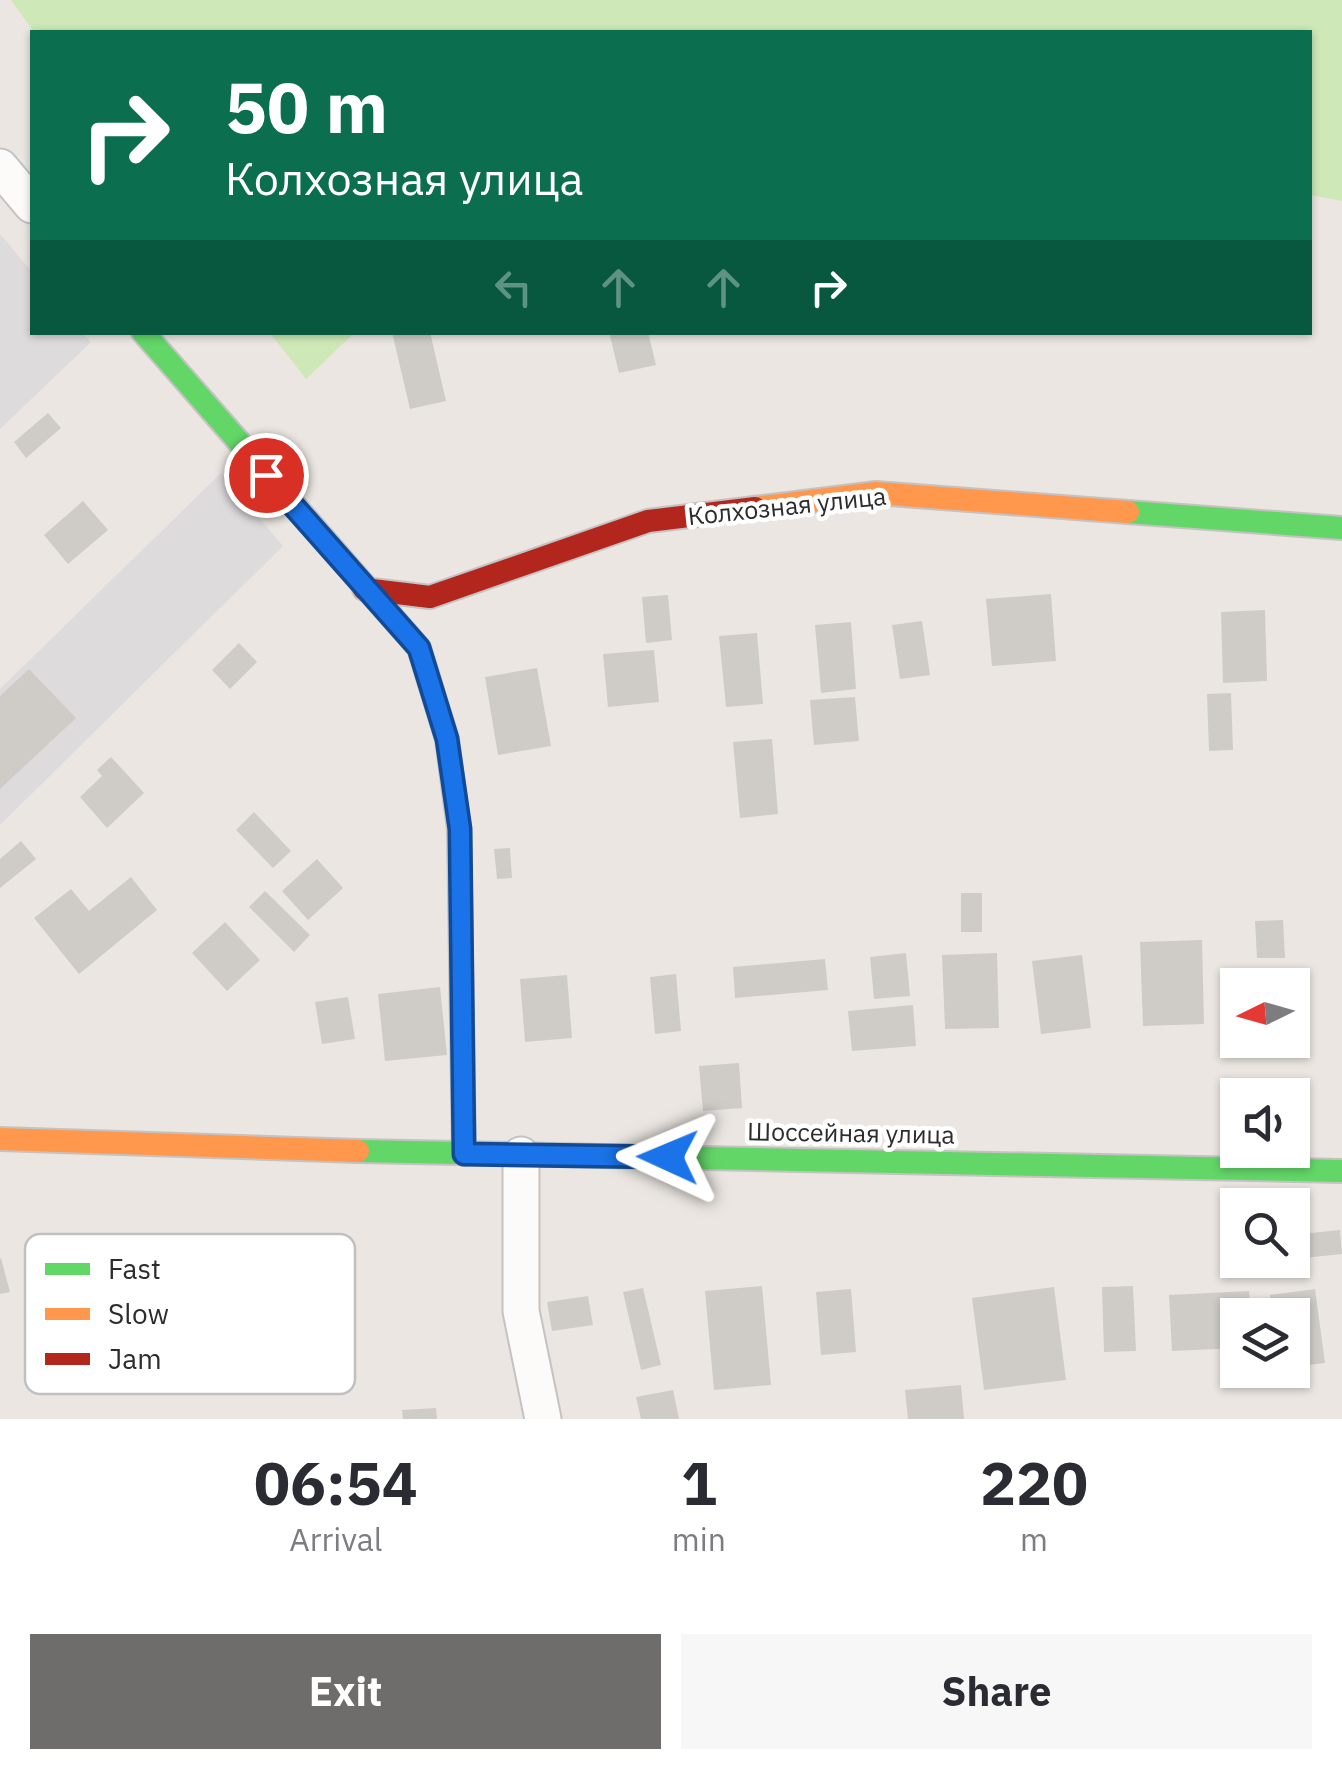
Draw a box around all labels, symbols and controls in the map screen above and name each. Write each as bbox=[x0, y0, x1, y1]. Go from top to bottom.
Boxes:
text: 50 m bbox=[225, 61, 388, 152]
icon: right bbox=[60, 70, 190, 200]
text: Колхозная улица bbox=[225, 149, 584, 207]
icon: left bbox=[486, 260, 541, 315]
icon: ahead bbox=[591, 260, 646, 315]
icon: ahead bbox=[696, 260, 751, 315]
icon: right bbox=[801, 260, 856, 315]
pin bbox=[224, 433, 309, 518]
icon: arrive bbox=[239, 448, 294, 503]
street label: Колхозная улица bbox=[686, 479, 888, 532]
north arrow bbox=[1220, 968, 1310, 1058]
map controls bbox=[1220, 968, 1310, 1388]
button: sound bbox=[1220, 1078, 1310, 1168]
position arrow bbox=[616, 1105, 720, 1209]
street label: Шоссейная улица bbox=[747, 1114, 955, 1151]
button: search bbox=[1220, 1188, 1310, 1278]
legend bbox=[25, 1234, 355, 1394]
text: Fast bbox=[108, 1250, 161, 1287]
text: Slow bbox=[108, 1295, 169, 1332]
button: layers bbox=[1220, 1298, 1310, 1388]
text: Jam bbox=[108, 1340, 162, 1377]
text: 06:54 bbox=[254, 1443, 418, 1522]
text: 1 bbox=[681, 1443, 717, 1522]
text: 220 bbox=[980, 1443, 1088, 1522]
text: Arrival bbox=[289, 1518, 383, 1560]
text: min bbox=[672, 1518, 726, 1560]
text: m bbox=[1020, 1518, 1048, 1560]
button: Exit bbox=[30, 1634, 661, 1749]
button: Share bbox=[681, 1634, 1312, 1749]

